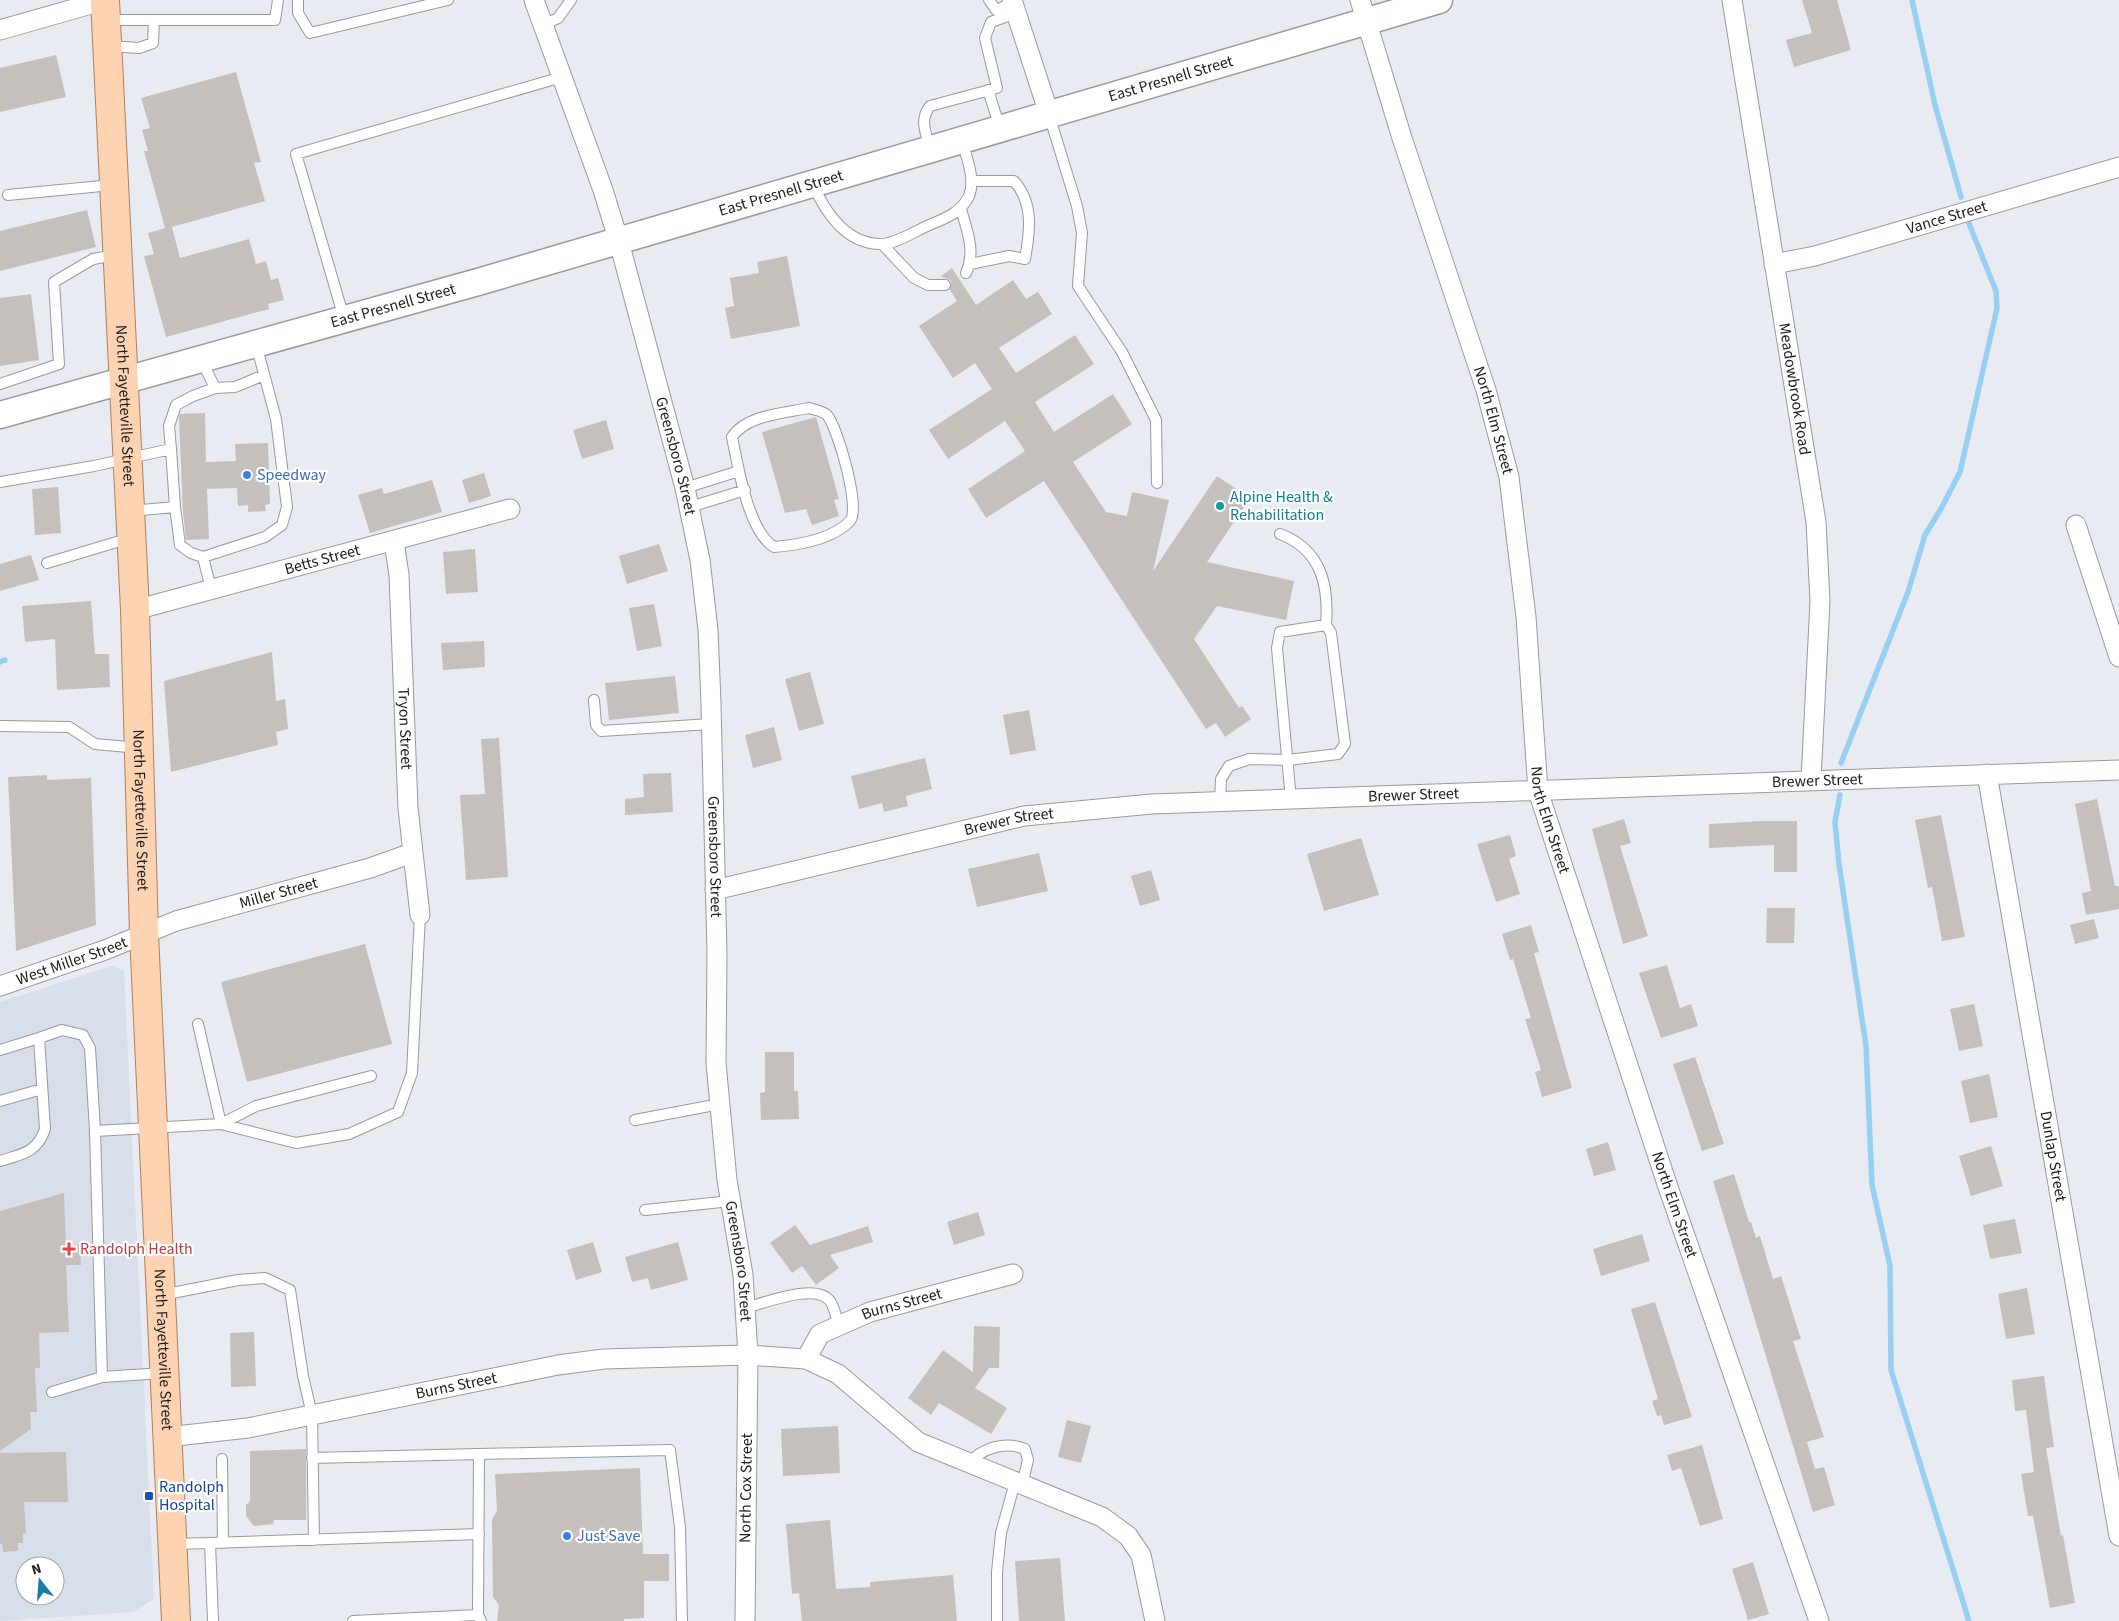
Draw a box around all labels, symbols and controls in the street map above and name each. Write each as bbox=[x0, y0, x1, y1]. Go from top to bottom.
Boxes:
street label: East Presnell Street bbox=[1106, 50, 1236, 107]
street label: East Presnell Street bbox=[716, 164, 847, 222]
street label: Vance Street bbox=[1904, 195, 1990, 240]
street label: East Presnell Street bbox=[328, 278, 459, 334]
street label: Meadowbrook Road bbox=[1773, 321, 1816, 457]
street label: North Fayetteville Street bbox=[110, 324, 140, 487]
street label: North Elm Street bbox=[1468, 363, 1519, 477]
street label: Greensboro Street bbox=[650, 394, 702, 518]
place label: Speedway bbox=[257, 464, 327, 486]
marker: Speedway bbox=[241, 469, 253, 481]
place label: Alpine Health & Rehabilitation bbox=[1230, 486, 1333, 526]
marker: Alpine Health & Rehabilitation bbox=[1214, 500, 1226, 512]
street label: Betts Street bbox=[282, 539, 363, 580]
street label: Tryon Street bbox=[392, 687, 418, 771]
street label: North Fayetteville Street bbox=[127, 729, 154, 892]
street label: North Elm Street bbox=[1525, 765, 1576, 877]
street label: Brewer Street bbox=[1771, 768, 1864, 793]
street label: Brewer Street bbox=[1368, 782, 1460, 807]
street label: Greensboro Street bbox=[702, 796, 727, 918]
street label: Brewer Street bbox=[962, 802, 1055, 841]
street label: Miller Street bbox=[237, 872, 321, 914]
street label: West Miller Street bbox=[13, 931, 131, 991]
street label: Dunlap Street bbox=[2035, 1109, 2072, 1204]
street label: North Elm Street bbox=[1646, 1149, 1703, 1261]
street label: Greensboro Street bbox=[720, 1199, 757, 1323]
place label: Randolph Health bbox=[80, 1238, 193, 1260]
marker: Randolph Health bbox=[62, 1242, 76, 1256]
street label: North Fayetteville Street bbox=[149, 1268, 178, 1432]
street label: Burns Street bbox=[858, 1282, 945, 1326]
street label: Burns Street bbox=[414, 1367, 499, 1405]
street label: North Cox Street bbox=[734, 1432, 758, 1543]
place label: Randolph Hospital bbox=[159, 1476, 224, 1516]
marker: Randolph Hospital bbox=[143, 1490, 155, 1502]
place label: Just Save bbox=[577, 1525, 640, 1547]
marker: Just Save bbox=[561, 1530, 573, 1542]
north arrow bbox=[15, 1556, 65, 1606]
text: N bbox=[29, 1559, 44, 1580]

